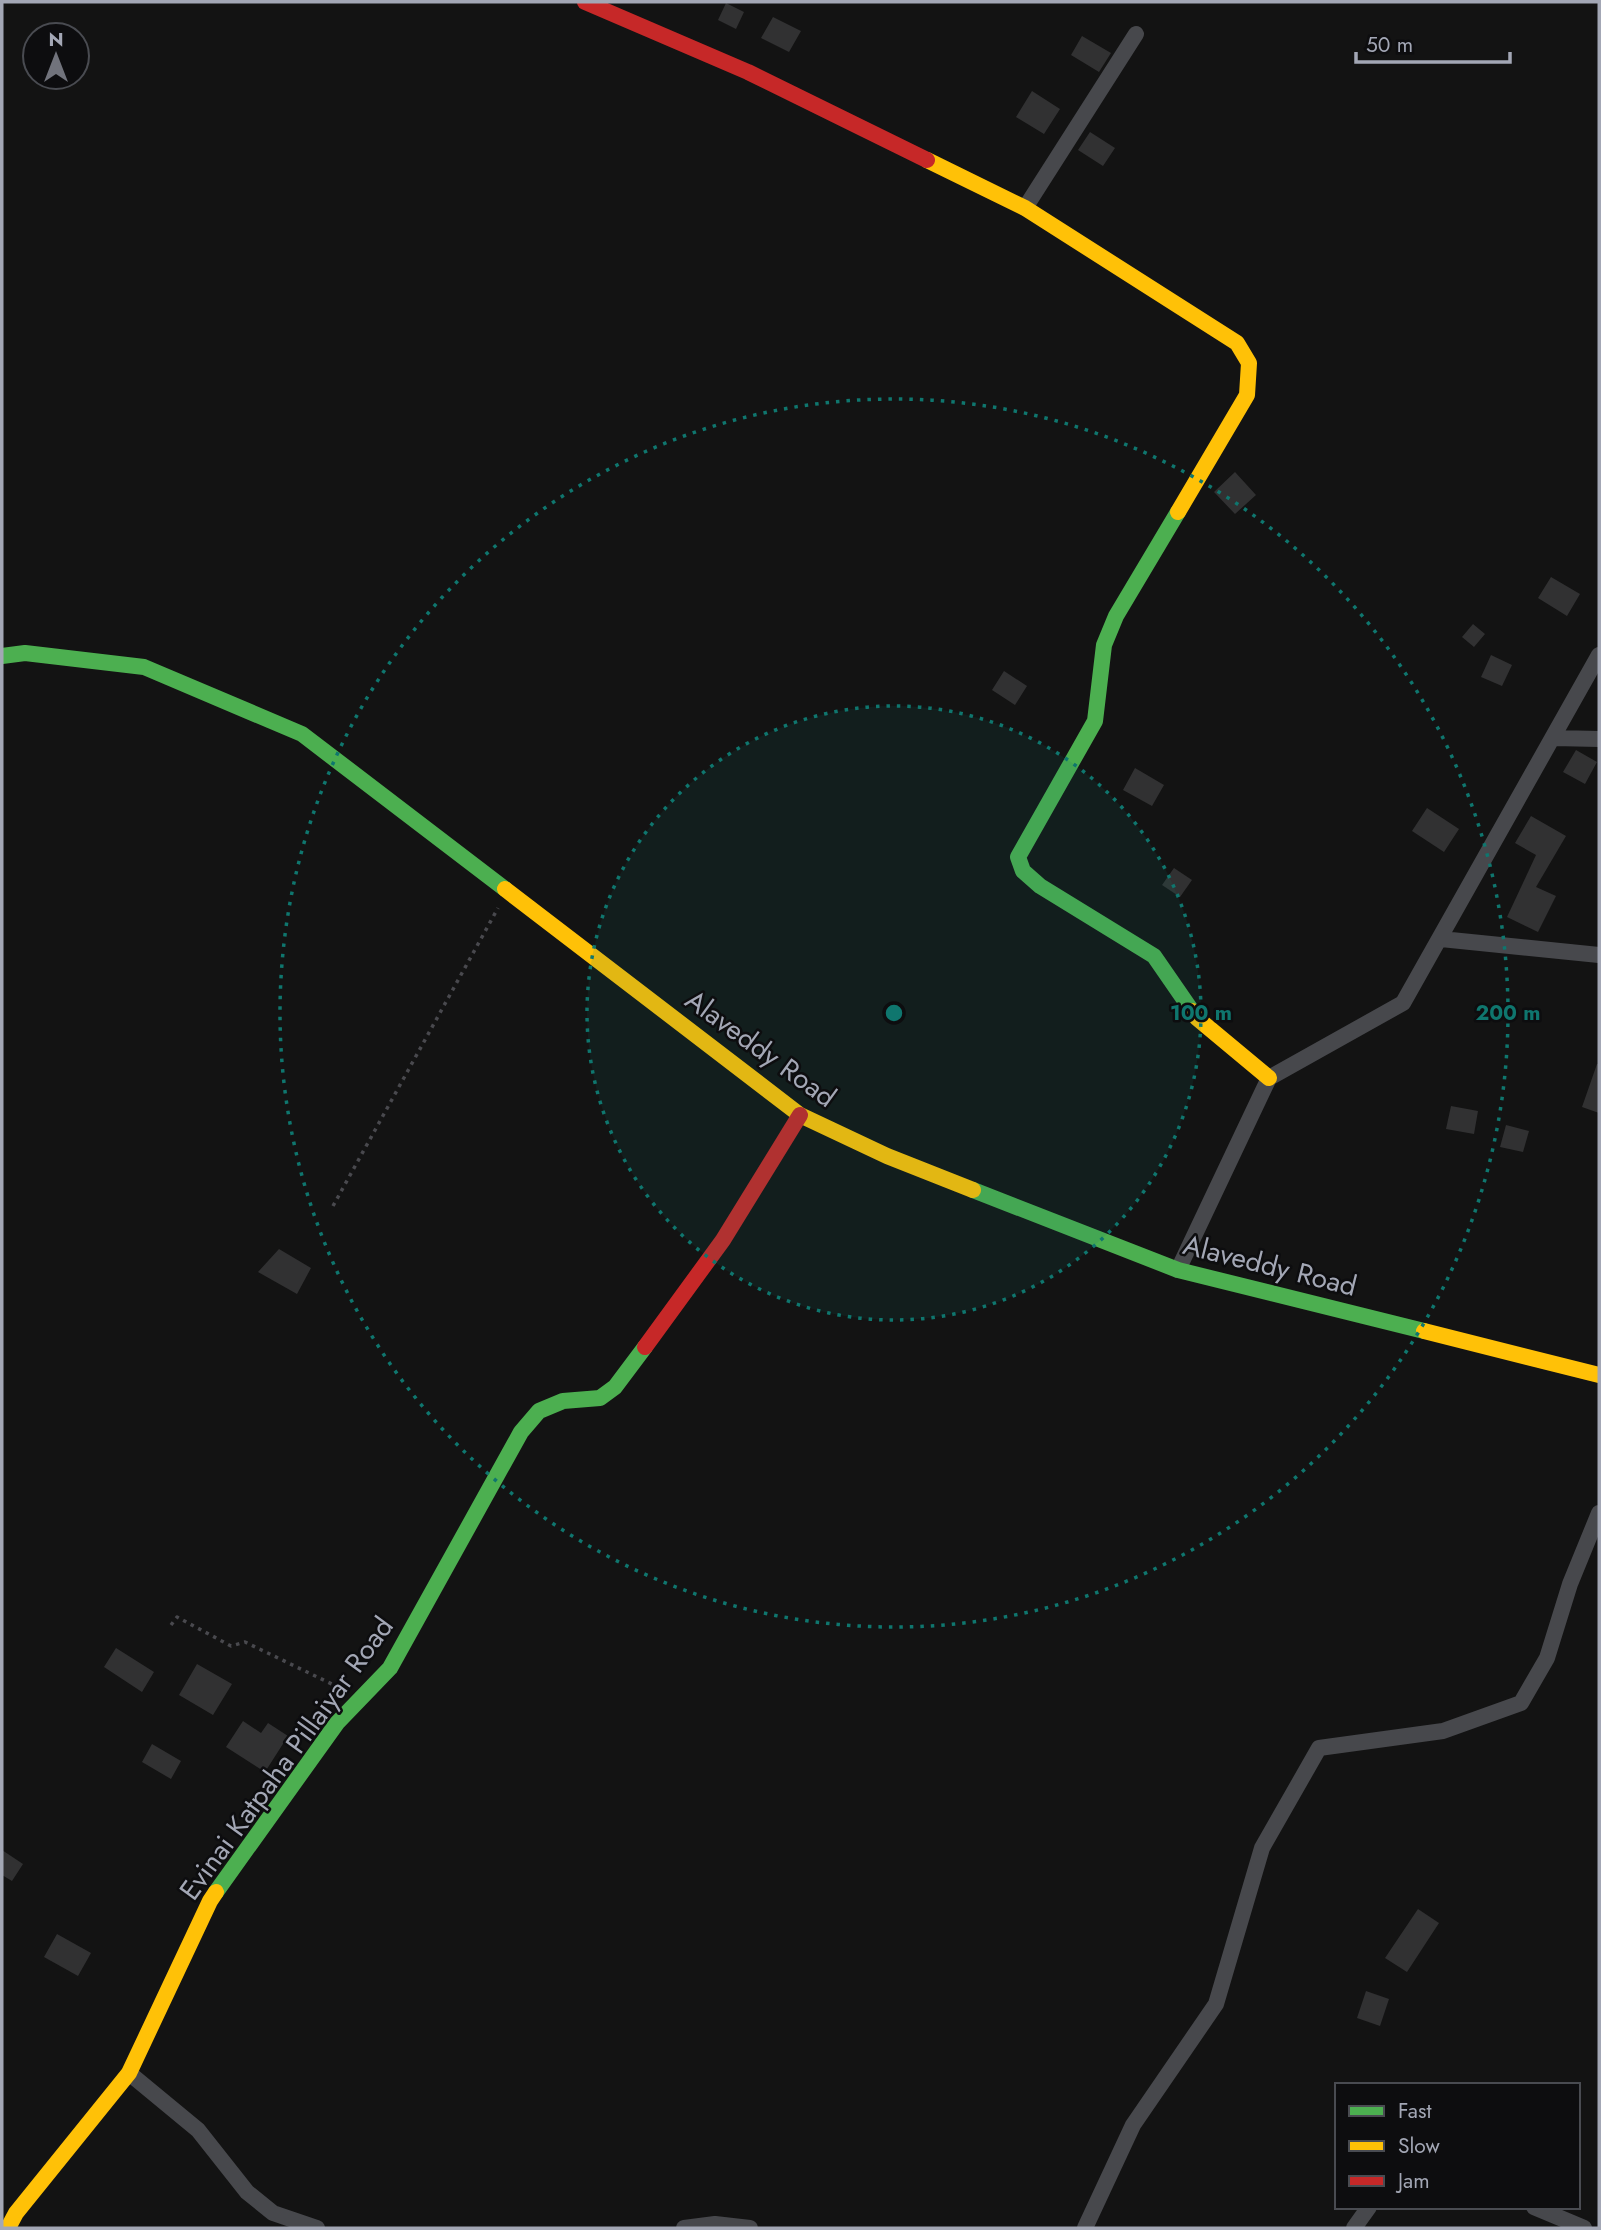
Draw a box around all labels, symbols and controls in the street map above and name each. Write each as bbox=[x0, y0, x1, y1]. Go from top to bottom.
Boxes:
north arrow bbox=[21, 21, 91, 91]
scale bar bbox=[1356, 21, 1510, 65]
text: N bbox=[48, 26, 64, 53]
text: 50 m bbox=[1366, 30, 1413, 60]
street label: Alaveddy Road bbox=[677, 980, 845, 1117]
text: 100 m bbox=[1170, 998, 1232, 1028]
text: 200 m bbox=[1475, 998, 1541, 1028]
centre of rings bbox=[882, 1001, 906, 1025]
street label: Alaveddy Road bbox=[1179, 1224, 1361, 1307]
street label: Evinai Katpaha Pillaiyar Road bbox=[170, 1608, 403, 1908]
legend bbox=[1335, 2083, 1580, 2209]
text: Fast bbox=[1398, 2096, 1431, 2126]
text: Slow bbox=[1398, 2131, 1440, 2161]
text: Jam bbox=[1395, 2166, 1430, 2196]

